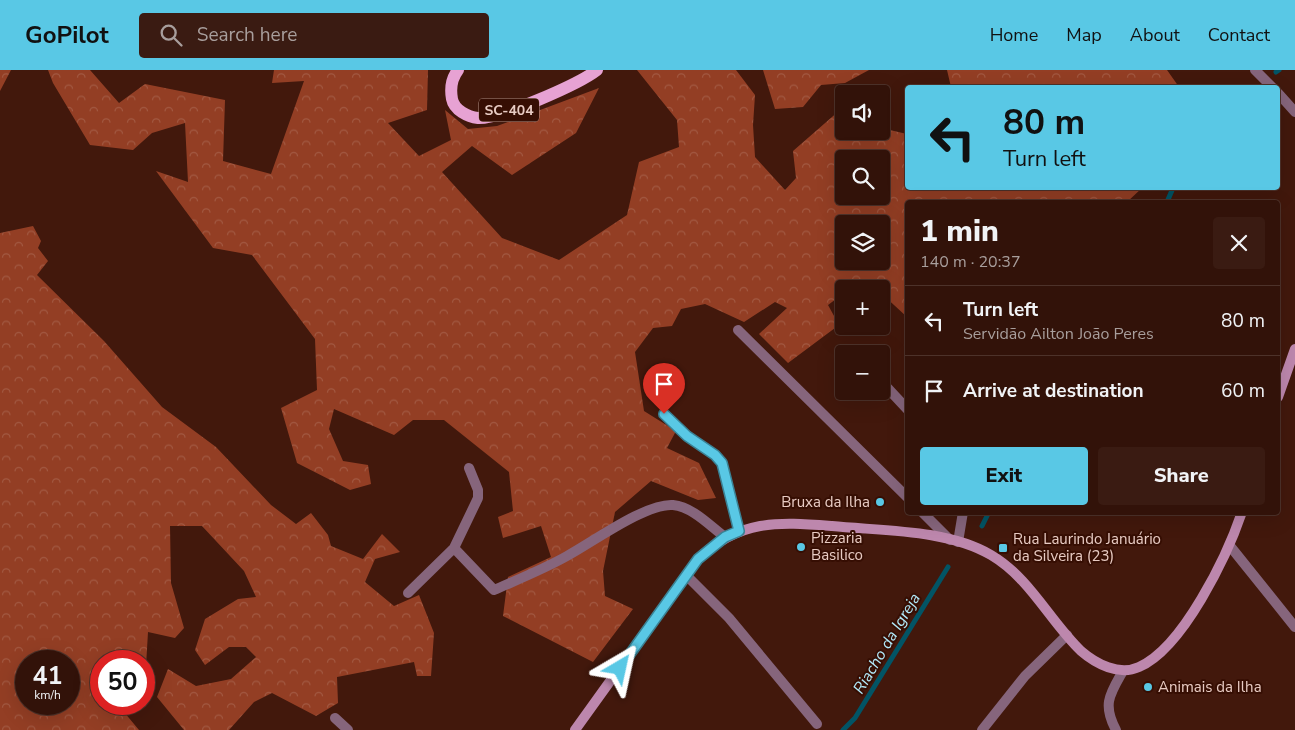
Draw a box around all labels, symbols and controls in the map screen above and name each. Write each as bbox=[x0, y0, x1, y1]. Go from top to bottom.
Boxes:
search box bbox=[139, 13, 489, 58]
text: GoPilot bbox=[25, 19, 109, 51]
icon: search bbox=[157, 21, 185, 49]
text: Search here bbox=[197, 22, 297, 48]
text: Home bbox=[990, 23, 1038, 47]
text: Map bbox=[1066, 23, 1102, 47]
text: About bbox=[1130, 23, 1180, 47]
text: Contact bbox=[1208, 23, 1270, 47]
map controls bbox=[835, 85, 890, 400]
button: sound bbox=[835, 85, 890, 140]
road number: SC-404 bbox=[479, 98, 539, 122]
text: 80 m bbox=[1003, 99, 1085, 146]
icon: left bbox=[920, 105, 985, 170]
text: Turn left bbox=[1003, 144, 1086, 174]
button: search bbox=[835, 150, 890, 205]
text: 1 min bbox=[920, 211, 999, 252]
button: layers bbox=[835, 215, 890, 270]
button: close bbox=[1213, 217, 1265, 269]
text: 140 m · 20:37 bbox=[920, 251, 1021, 273]
button: + bbox=[835, 280, 890, 335]
text: Turn left bbox=[963, 297, 1038, 323]
icon: left bbox=[920, 307, 948, 335]
text: 80 m bbox=[1221, 308, 1265, 334]
text: Servidão Ailton João Peres bbox=[963, 323, 1154, 345]
button: − bbox=[835, 345, 890, 400]
pin bbox=[643, 363, 685, 414]
icon: arrive bbox=[650, 370, 678, 398]
icon: arrive bbox=[920, 377, 948, 405]
text: Arrive at destination bbox=[963, 378, 1144, 404]
text: 60 m bbox=[1221, 378, 1265, 404]
button: Exit bbox=[920, 447, 1088, 505]
button: Share bbox=[1098, 447, 1265, 505]
place label: Bruxa da Ilha bbox=[781, 492, 870, 512]
marker: Bruxa da Ilha bbox=[874, 496, 886, 508]
place label: Pizzaria Basilico bbox=[811, 528, 863, 565]
place label: Rua Laurindo Januário da Silveira (23) bbox=[1013, 529, 1161, 566]
marker: Pizzaria Basilico bbox=[795, 541, 807, 553]
marker: Rua Laurindo Januário da Silveira (23) bbox=[997, 542, 1009, 554]
water label: Riacho da Igreja bbox=[848, 589, 926, 698]
position arrow bbox=[593, 641, 645, 693]
speed limit sign: 50 bbox=[90, 650, 155, 715]
text: 41 bbox=[32, 659, 63, 693]
place label: Animais da Ilha bbox=[1158, 677, 1262, 697]
marker: Animais da Ilha bbox=[1142, 681, 1154, 693]
text: km/h bbox=[34, 687, 61, 703]

